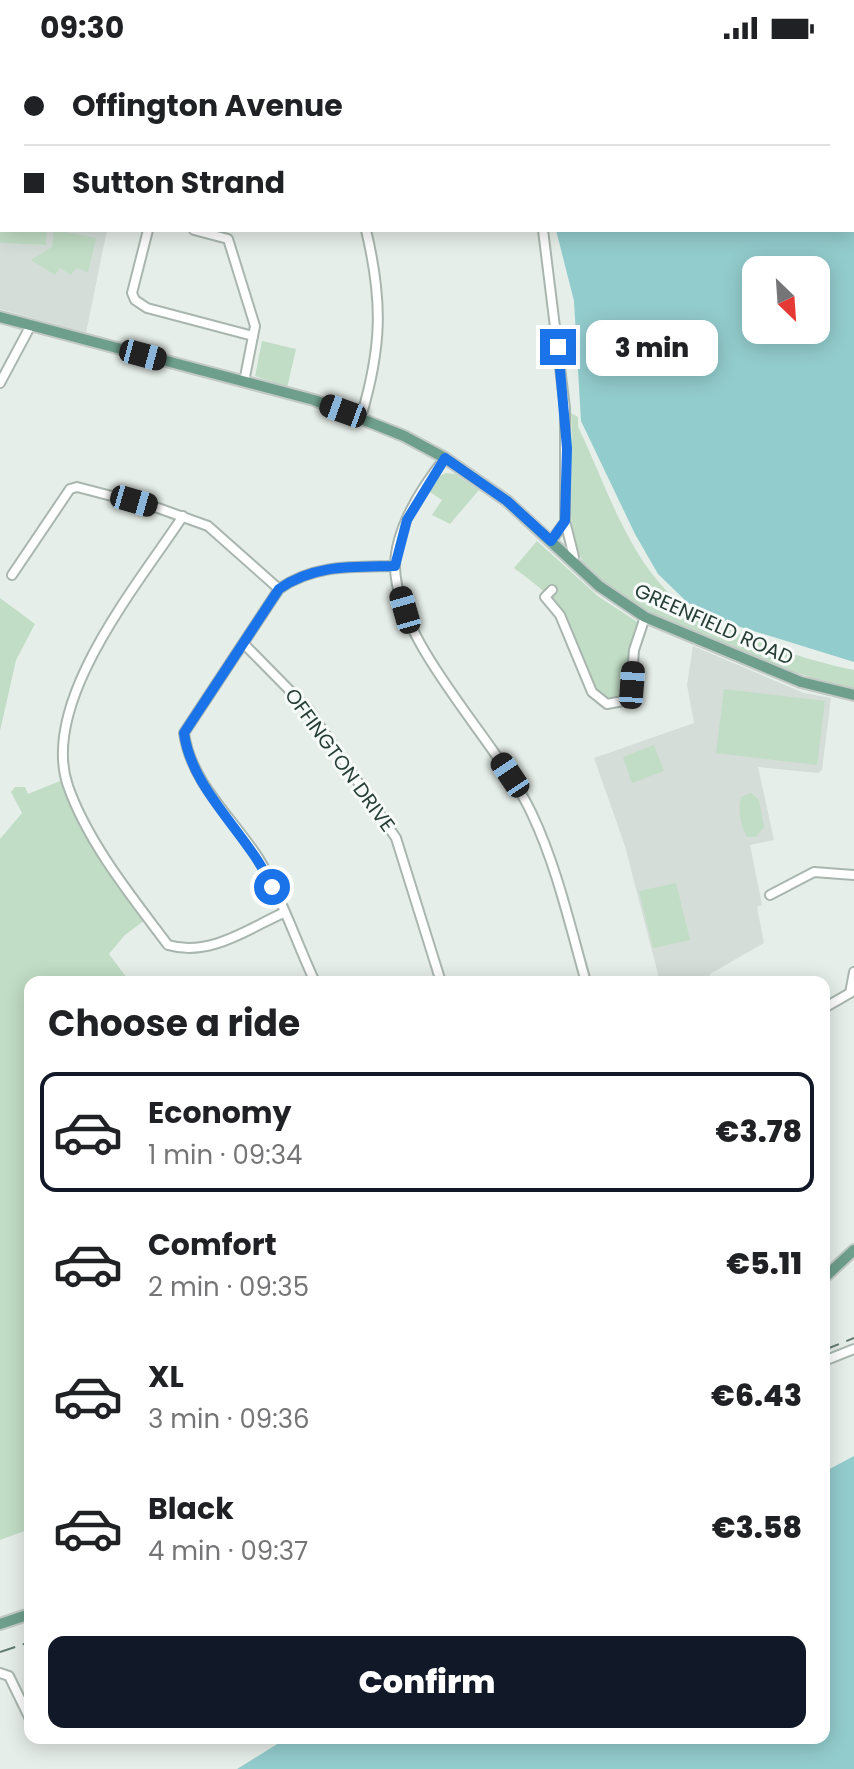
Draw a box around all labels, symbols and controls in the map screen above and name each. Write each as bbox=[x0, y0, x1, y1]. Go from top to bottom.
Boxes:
text: 09:30 bbox=[40, 6, 124, 49]
text: Offington Avenue bbox=[72, 84, 343, 127]
text: Sutton Strand bbox=[72, 161, 285, 204]
north arrow bbox=[742, 256, 830, 344]
map controls bbox=[742, 256, 830, 344]
callout: 3 min bbox=[586, 319, 718, 375]
route end bbox=[540, 329, 576, 365]
text: 3 min bbox=[615, 330, 689, 366]
car bbox=[117, 337, 169, 373]
car bbox=[316, 392, 370, 430]
car bbox=[108, 483, 160, 519]
street label: GREENFIELD ROAD bbox=[630, 576, 798, 672]
car bbox=[387, 584, 423, 636]
car bbox=[618, 660, 646, 710]
street label: OFFINGTON DRIVE bbox=[278, 682, 402, 838]
car bbox=[487, 748, 533, 802]
route start bbox=[254, 869, 290, 905]
text: Choose a ride bbox=[48, 998, 300, 1049]
text: Economy bbox=[148, 1091, 292, 1134]
icon: car bbox=[52, 1096, 124, 1168]
text: €3.78 bbox=[716, 1110, 802, 1153]
text: 1 min · 09:34 bbox=[148, 1137, 302, 1173]
text: Comfort bbox=[148, 1223, 277, 1266]
icon: car bbox=[52, 1228, 124, 1300]
text: €5.11 bbox=[726, 1242, 802, 1285]
text: 2 min · 09:35 bbox=[148, 1269, 309, 1305]
text: XL bbox=[148, 1355, 184, 1398]
icon: car bbox=[52, 1360, 124, 1432]
text: €6.43 bbox=[711, 1374, 802, 1417]
text: 3 min · 09:36 bbox=[148, 1401, 310, 1437]
text: Black bbox=[148, 1487, 234, 1530]
icon: car bbox=[52, 1492, 124, 1564]
text: €3.58 bbox=[712, 1506, 802, 1549]
text: 4 min · 09:37 bbox=[148, 1533, 308, 1569]
button: Confirm bbox=[48, 1636, 806, 1728]

